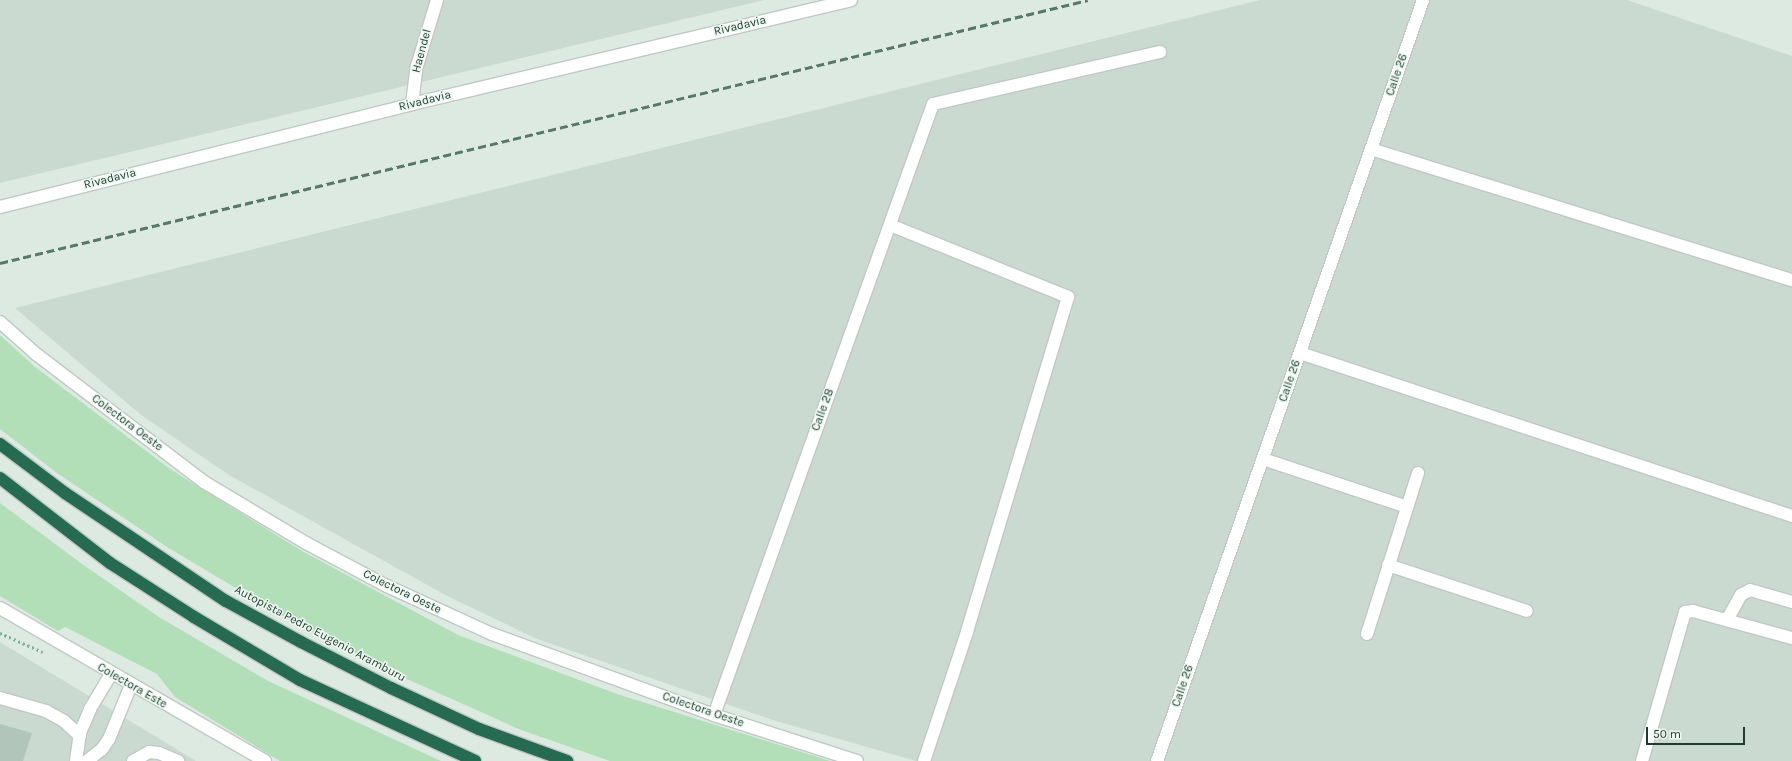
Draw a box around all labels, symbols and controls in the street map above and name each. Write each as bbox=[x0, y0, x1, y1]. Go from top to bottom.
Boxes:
street label: Rivadavia bbox=[712, 13, 768, 39]
street label: Haendel bbox=[409, 28, 435, 74]
street label: Calle 26 bbox=[1383, 52, 1411, 98]
street label: Rivadavia bbox=[397, 88, 453, 114]
street label: Rivadavia bbox=[82, 166, 138, 192]
street label: Calle 26 bbox=[1276, 358, 1304, 404]
street label: Calle 28 bbox=[809, 387, 837, 433]
street label: Colectora Oeste bbox=[89, 392, 165, 454]
street label: Colectora Oeste bbox=[360, 567, 444, 617]
street label: Autopista Pedro Eugenio Aramburu bbox=[232, 583, 408, 685]
street label: Colectora Este bbox=[95, 660, 169, 712]
street label: Calle 26 bbox=[1169, 663, 1197, 709]
street label: Colectora Oeste bbox=[660, 689, 746, 731]
scale bar bbox=[1648, 719, 1747, 745]
text: 50 m bbox=[1653, 727, 1681, 741]

